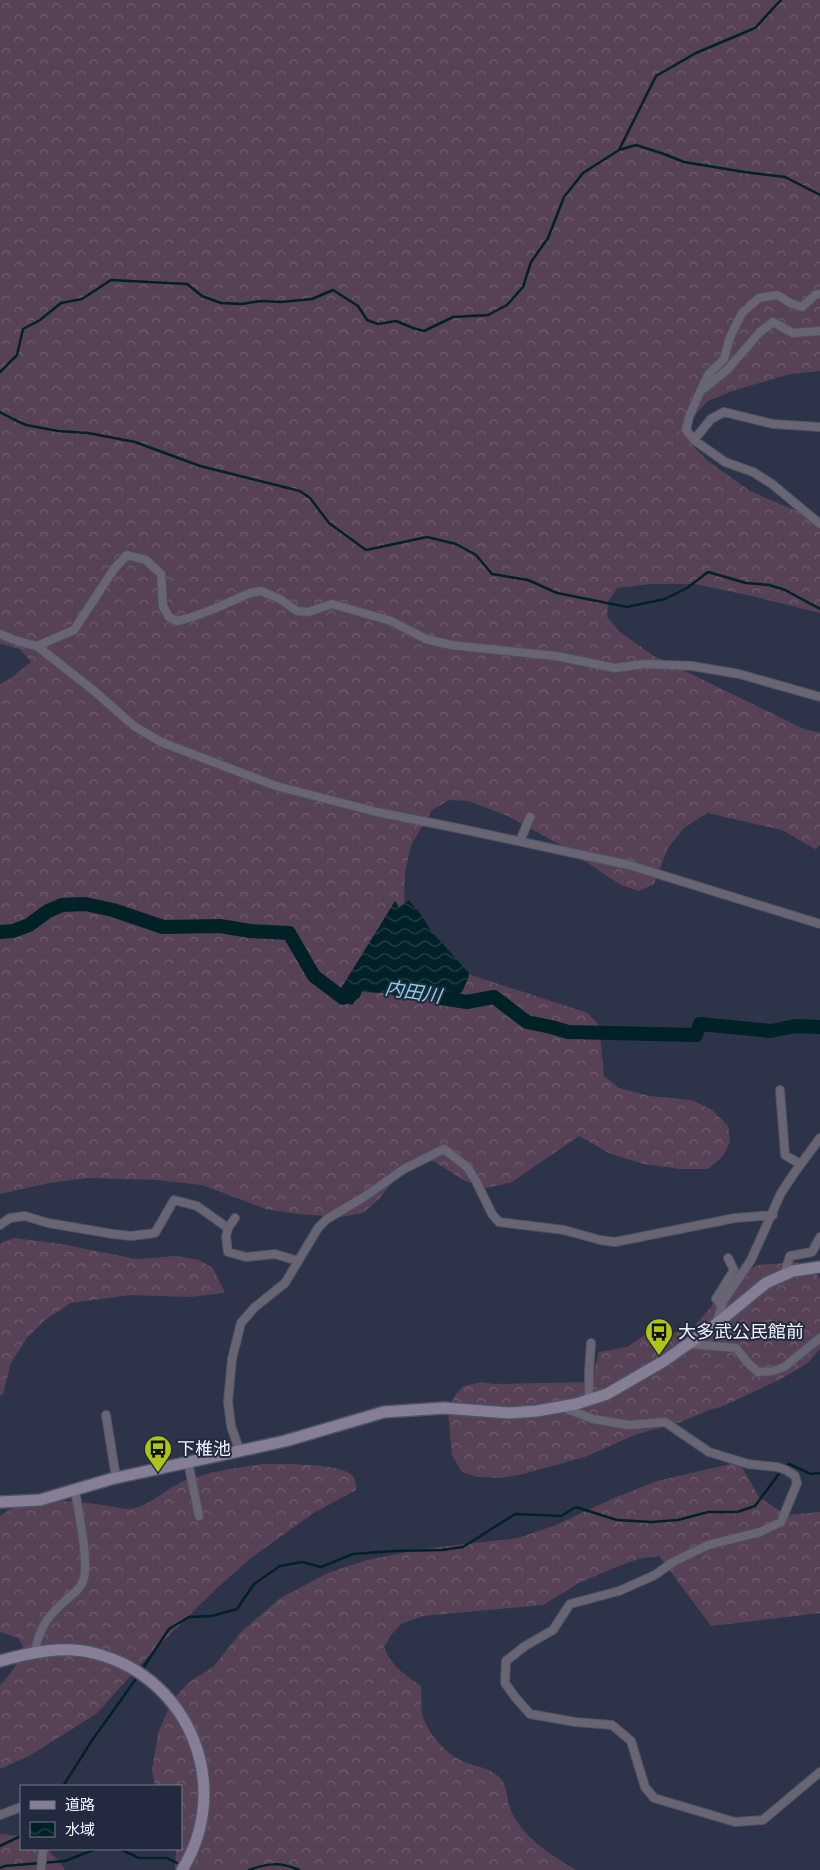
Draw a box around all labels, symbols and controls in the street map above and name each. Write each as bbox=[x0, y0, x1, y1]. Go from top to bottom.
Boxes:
water label: 内田川 bbox=[383, 975, 445, 1011]
bus stop icon: 大多武公民館前 bbox=[644, 1317, 674, 1356]
place label: 大多武公民館前 bbox=[678, 1320, 804, 1345]
bus stop icon: 下椎池 bbox=[143, 1434, 173, 1473]
place label: 下椎池 bbox=[177, 1437, 231, 1462]
legend bbox=[20, 1785, 182, 1850]
text: 道路 bbox=[65, 1795, 95, 1816]
text: 水域 bbox=[65, 1820, 95, 1841]

